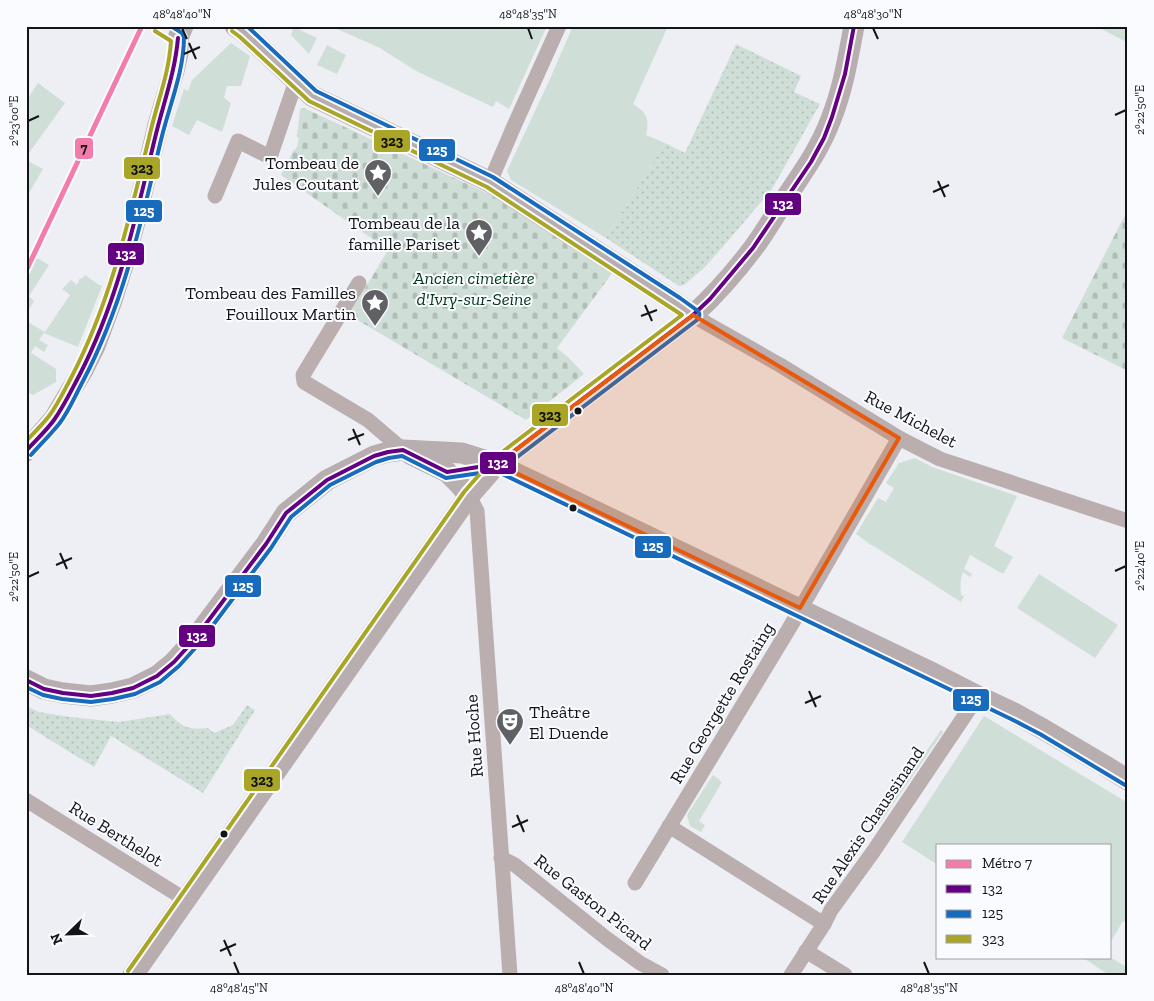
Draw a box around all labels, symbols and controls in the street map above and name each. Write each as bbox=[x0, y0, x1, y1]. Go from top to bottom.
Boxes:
text: 48°48'40"N bbox=[153, 7, 211, 21]
text: 48°48'35"N bbox=[499, 7, 557, 21]
text: 48°48'30"N bbox=[844, 7, 902, 21]
text: 2°22'50"E bbox=[1133, 85, 1147, 135]
text: 2°23'00"E bbox=[7, 96, 21, 146]
line badge: 323 bbox=[373, 129, 411, 153]
text: 323 bbox=[381, 133, 404, 150]
line badge: 7 bbox=[74, 137, 94, 160]
line badge: 125 bbox=[418, 138, 456, 162]
text: 7 bbox=[81, 140, 88, 157]
text: 125 bbox=[427, 142, 447, 159]
place label: Tombeau de Jules Coutant bbox=[253, 152, 359, 195]
line badge: 323 bbox=[123, 156, 161, 180]
place icon: Tombeau de Jules Coutant bbox=[363, 158, 393, 197]
text: 323 bbox=[131, 160, 154, 177]
line badge: 132 bbox=[764, 192, 802, 216]
text: 132 bbox=[773, 196, 794, 213]
line badge: 125 bbox=[125, 199, 163, 223]
text: 125 bbox=[134, 203, 154, 220]
place label: Tombeau de la famille Pariset bbox=[348, 212, 460, 255]
place icon: Tombeau de la famille Pariset bbox=[464, 218, 494, 257]
line badge: 132 bbox=[107, 242, 145, 266]
text: 132 bbox=[116, 246, 137, 263]
park label: Ancien cimetière d'Ivry-sur-Seine bbox=[412, 267, 535, 310]
place label: Tombeau des Familles Fouilloux Martin bbox=[185, 282, 357, 325]
place icon: Tombeau des Familles Fouilloux Martin bbox=[360, 288, 390, 327]
street label: Rue Michelet bbox=[861, 385, 961, 453]
line badge: 323 bbox=[531, 403, 569, 427]
unlabelled marker bbox=[573, 406, 583, 416]
text: 323 bbox=[539, 407, 562, 424]
line badge: 132 bbox=[479, 451, 517, 475]
text: 132 bbox=[488, 455, 509, 472]
unlabelled marker bbox=[568, 503, 578, 513]
line badge: 125 bbox=[634, 535, 672, 559]
text: 125 bbox=[643, 538, 663, 555]
text: 2°22'40"E bbox=[1133, 541, 1147, 591]
text: 2°22'50"E bbox=[7, 552, 21, 602]
line badge: 125 bbox=[224, 574, 262, 598]
text: 125 bbox=[233, 578, 253, 595]
street label: Rue Georgette Rostaing bbox=[665, 618, 779, 788]
line badge: 132 bbox=[178, 624, 216, 648]
text: 132 bbox=[187, 628, 208, 645]
line badge: 125 bbox=[952, 688, 990, 712]
text: 125 bbox=[961, 691, 981, 708]
street label: Rue Hoche bbox=[460, 694, 488, 778]
place label: Theâtre El Duende bbox=[529, 701, 608, 744]
theatre icon: Theâtre El Duende bbox=[495, 707, 525, 746]
street label: Rue Alexis Chaussinand bbox=[807, 742, 929, 908]
line badge: 323 bbox=[243, 768, 281, 792]
text: 323 bbox=[251, 772, 274, 789]
street label: Rue Berthelot bbox=[65, 796, 167, 872]
unlabelled marker bbox=[219, 829, 229, 839]
legend bbox=[936, 844, 1112, 958]
street label: Rue Gaston Picard bbox=[530, 849, 656, 955]
text: Métro 7 bbox=[982, 854, 1032, 872]
text: 132 bbox=[982, 880, 1003, 898]
text: 125 bbox=[982, 904, 1004, 922]
north arrow bbox=[42, 908, 92, 958]
text: N bbox=[46, 930, 66, 947]
text: 323 bbox=[982, 930, 1004, 948]
text: 48°48'45"N bbox=[210, 981, 268, 995]
text: 48°48'40"N bbox=[555, 981, 613, 995]
text: 48°48'35"N bbox=[900, 981, 958, 995]

